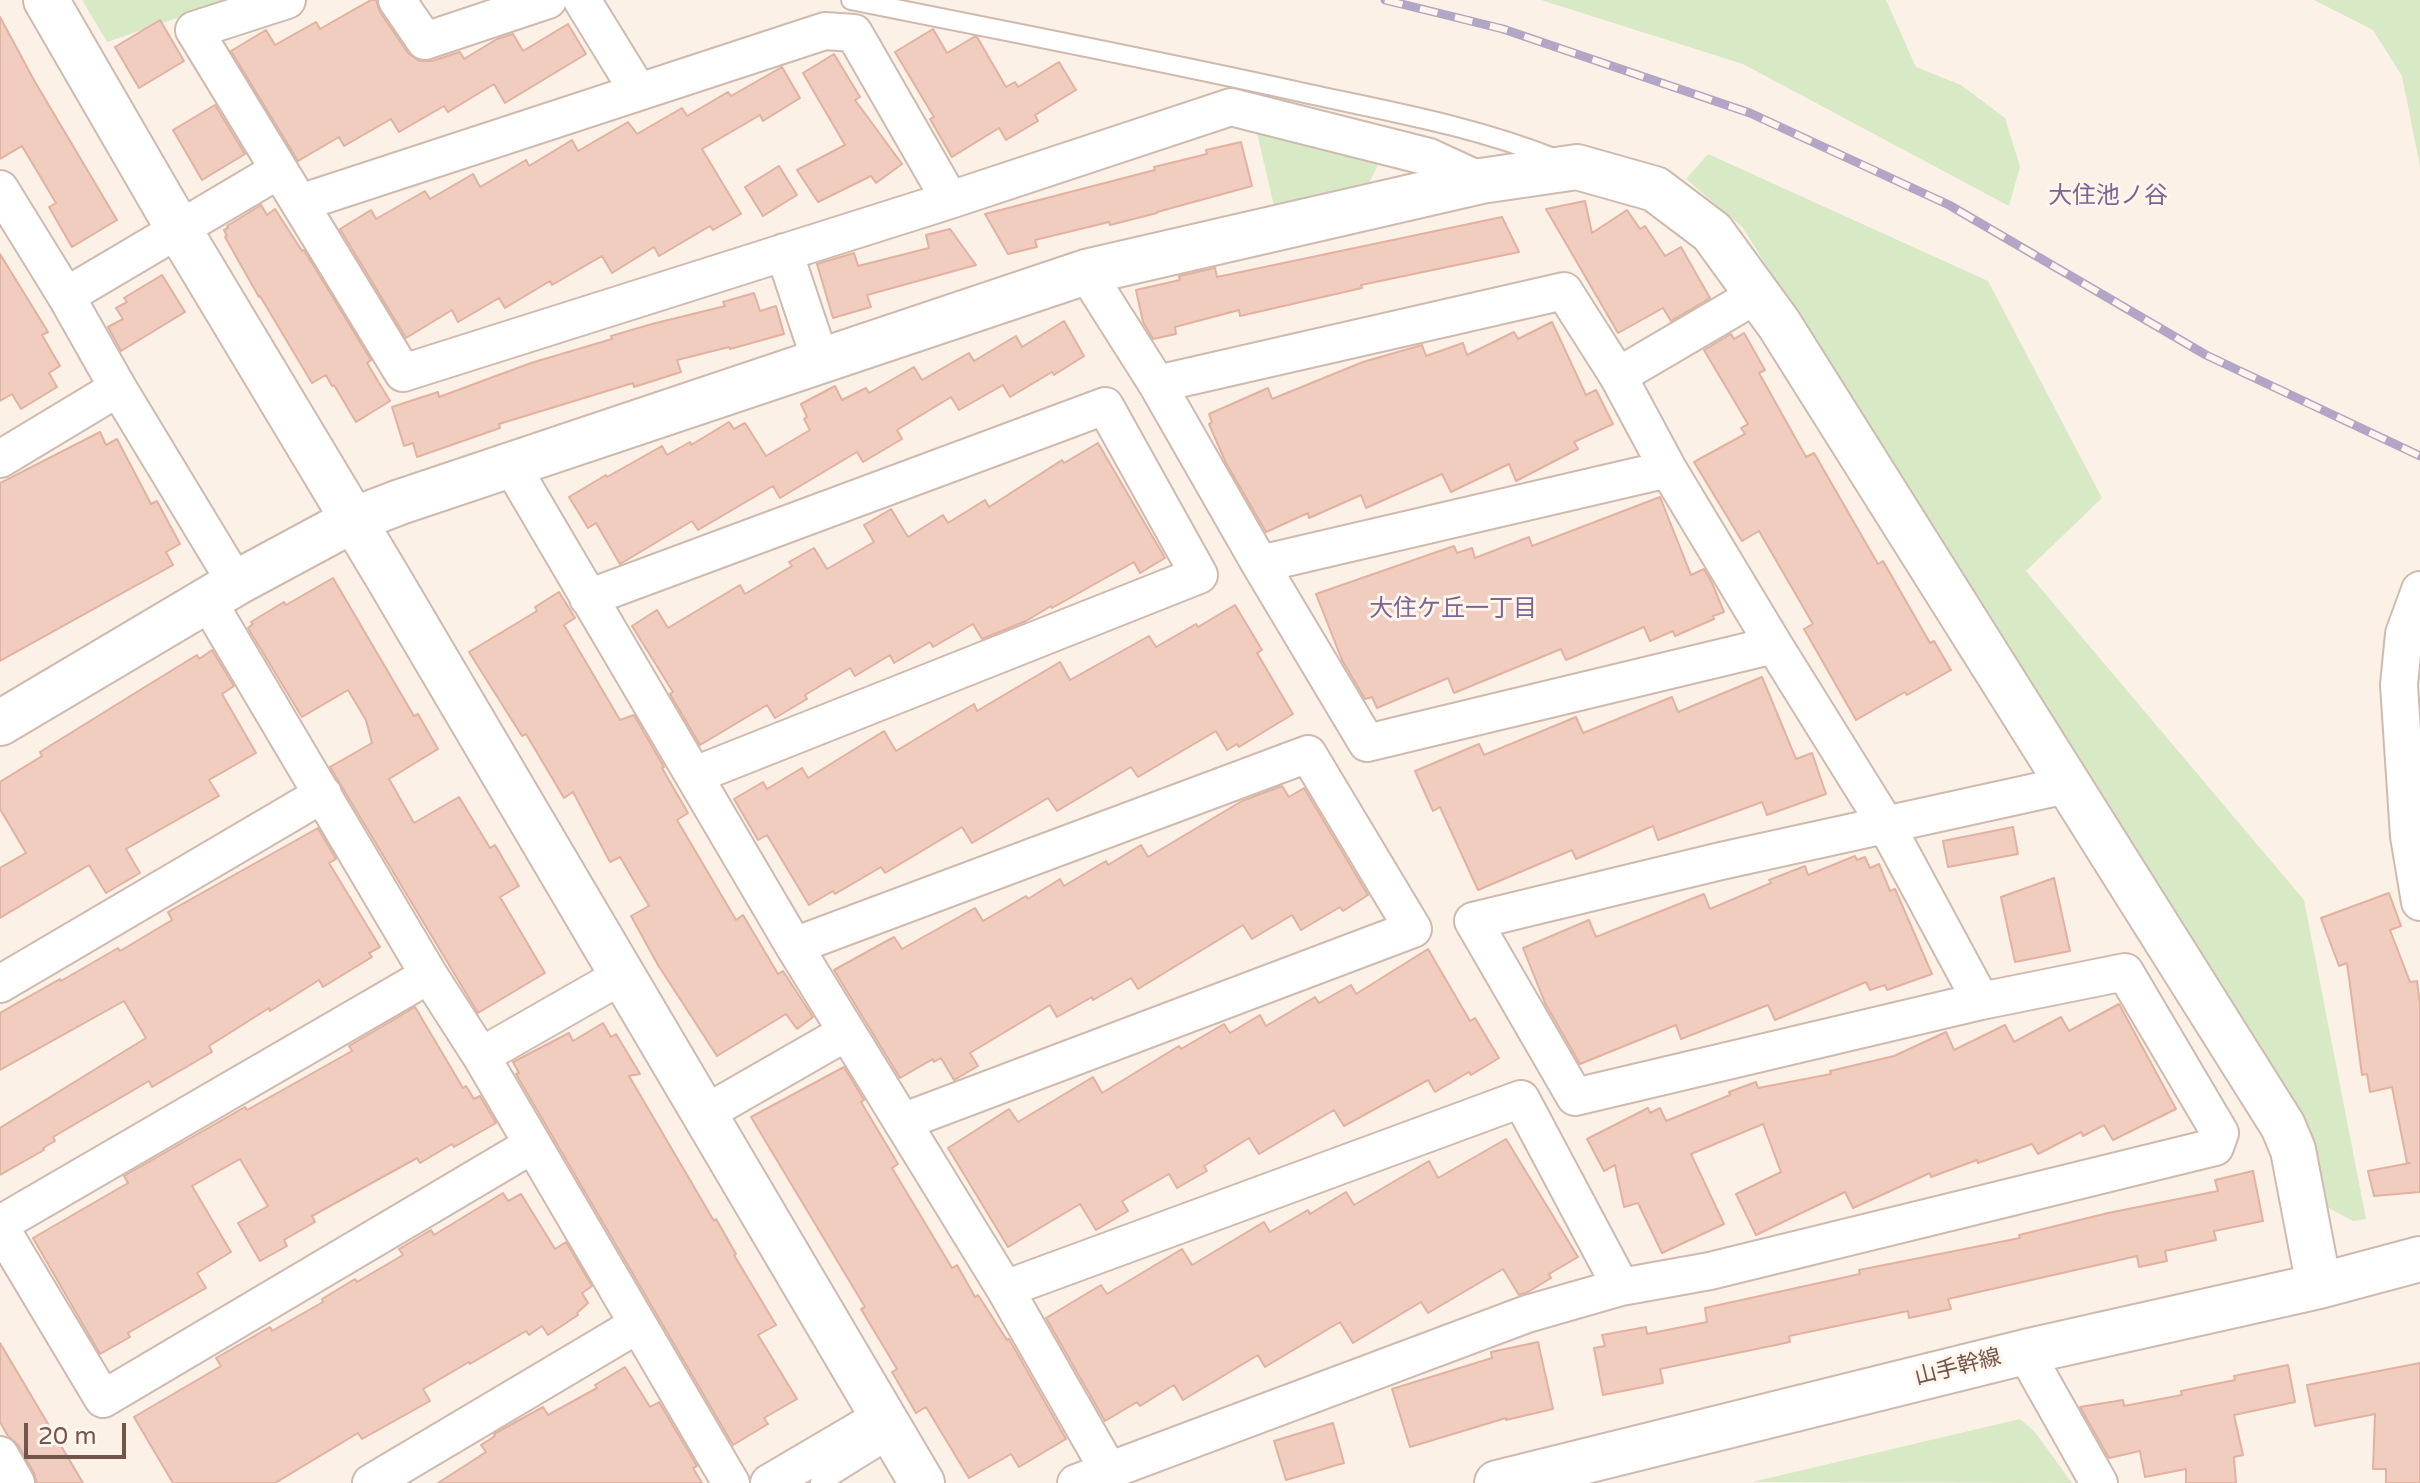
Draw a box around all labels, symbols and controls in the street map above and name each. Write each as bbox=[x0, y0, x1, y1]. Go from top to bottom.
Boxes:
district label: 大住池ノ谷 bbox=[2048, 183, 2168, 211]
district label: 大住ケ丘一丁目 bbox=[1369, 596, 1537, 624]
street label: 山手幹線 bbox=[1912, 1345, 2004, 1391]
scale bar bbox=[28, 1407, 130, 1457]
text: 20 m bbox=[38, 1422, 96, 1451]

